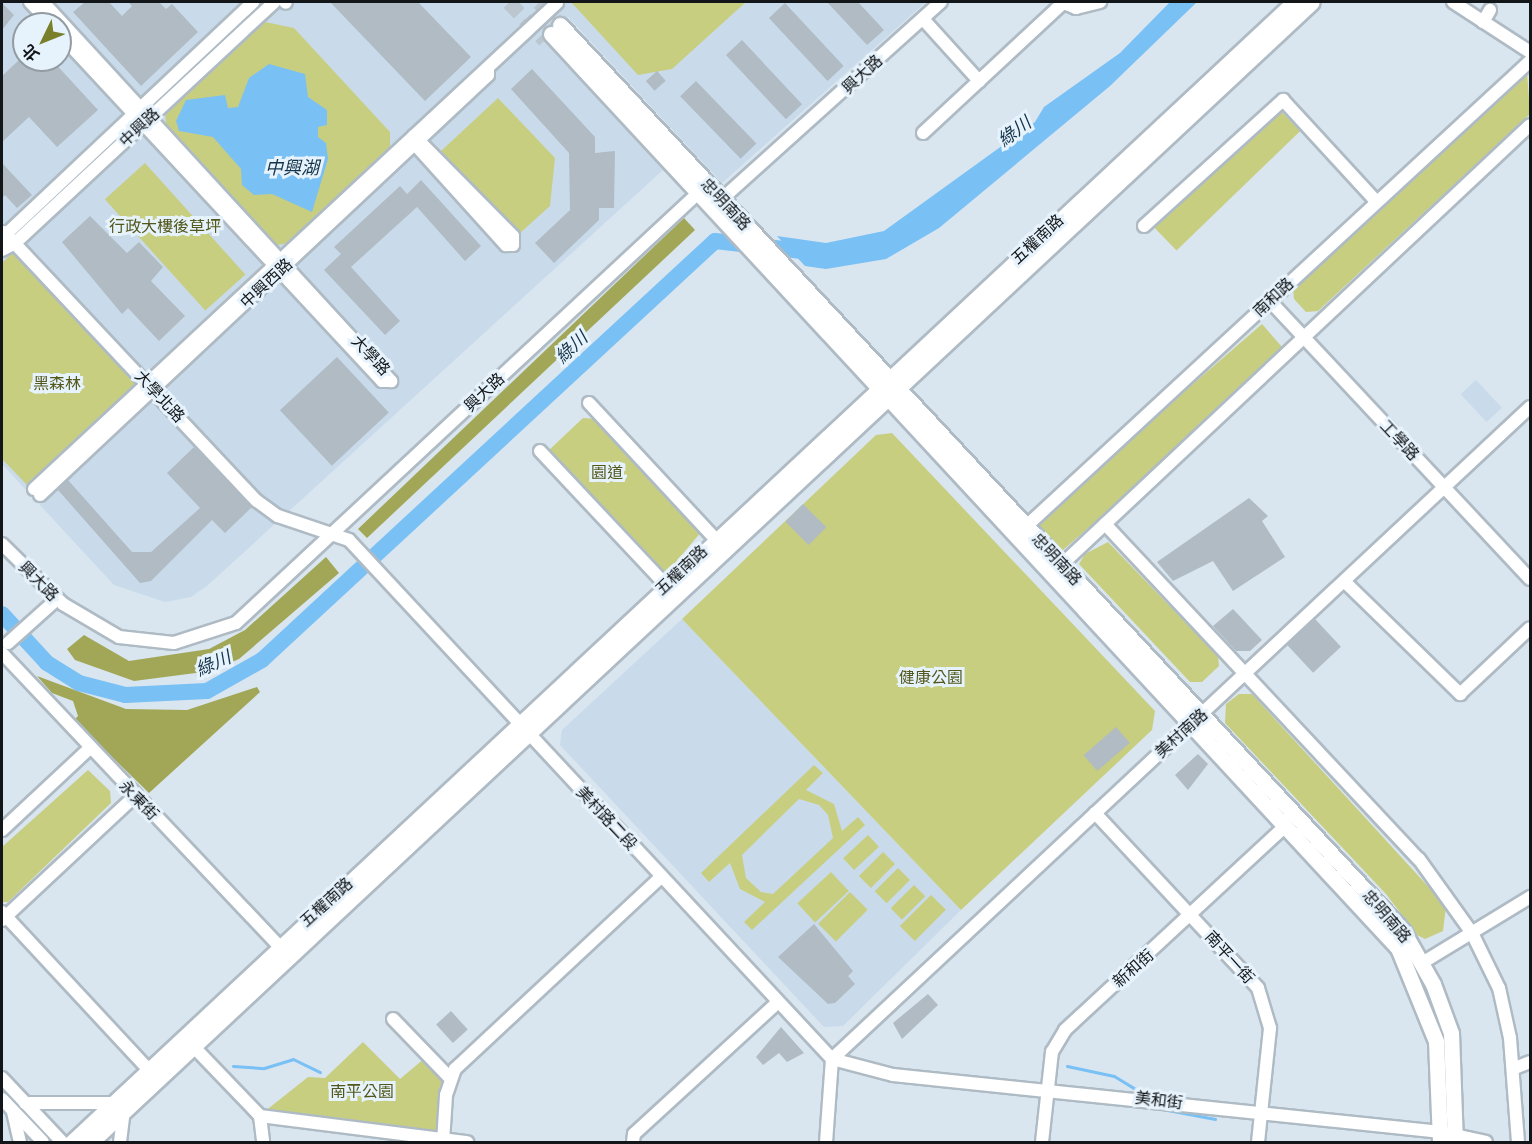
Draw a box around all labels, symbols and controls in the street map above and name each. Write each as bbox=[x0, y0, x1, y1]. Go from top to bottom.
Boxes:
north arrow bbox=[12, 12, 72, 72]
text: 北 bbox=[18, 41, 42, 66]
street label: 興大路 bbox=[838, 51, 886, 97]
street label: 中興路 bbox=[115, 104, 163, 150]
water label: 綠川 bbox=[993, 112, 1035, 150]
water label: 中興湖 bbox=[265, 156, 319, 178]
street label: 忠明南路 bbox=[697, 174, 755, 234]
street label: 五權南路 bbox=[1007, 210, 1067, 268]
park label: 行政大樓後草坪 bbox=[109, 216, 221, 236]
street label: 中興西路 bbox=[236, 254, 296, 312]
street label: 南和路 bbox=[1249, 274, 1297, 320]
water label: 綠川 bbox=[550, 327, 592, 367]
street label: 大學路 bbox=[348, 331, 394, 379]
street label: 大學北路 bbox=[131, 366, 189, 426]
street label: 興大路 bbox=[460, 369, 508, 415]
park label: 黑森林 bbox=[33, 373, 81, 393]
street label: 工學路 bbox=[1377, 416, 1423, 464]
park label: 園道 bbox=[591, 462, 623, 482]
street label: 忠明南路 bbox=[1028, 529, 1086, 589]
street label: 五權南路 bbox=[651, 541, 711, 599]
street label: 興大路 bbox=[15, 557, 63, 605]
water label: 綠川 bbox=[192, 646, 234, 680]
park label: 健康公園 bbox=[899, 667, 963, 687]
street label: 美村南路 bbox=[1151, 704, 1211, 762]
street label: 永東街 bbox=[115, 776, 163, 824]
street label: 美村路二段 bbox=[573, 782, 641, 854]
street label: 五權南路 bbox=[296, 873, 356, 931]
street label: 忠明南路 bbox=[1359, 886, 1415, 946]
street label: 南平一街 bbox=[1201, 927, 1259, 987]
street label: 新和街 bbox=[1109, 945, 1157, 991]
park label: 南平公園 bbox=[330, 1081, 394, 1101]
street label: 美和街 bbox=[1134, 1088, 1184, 1112]

